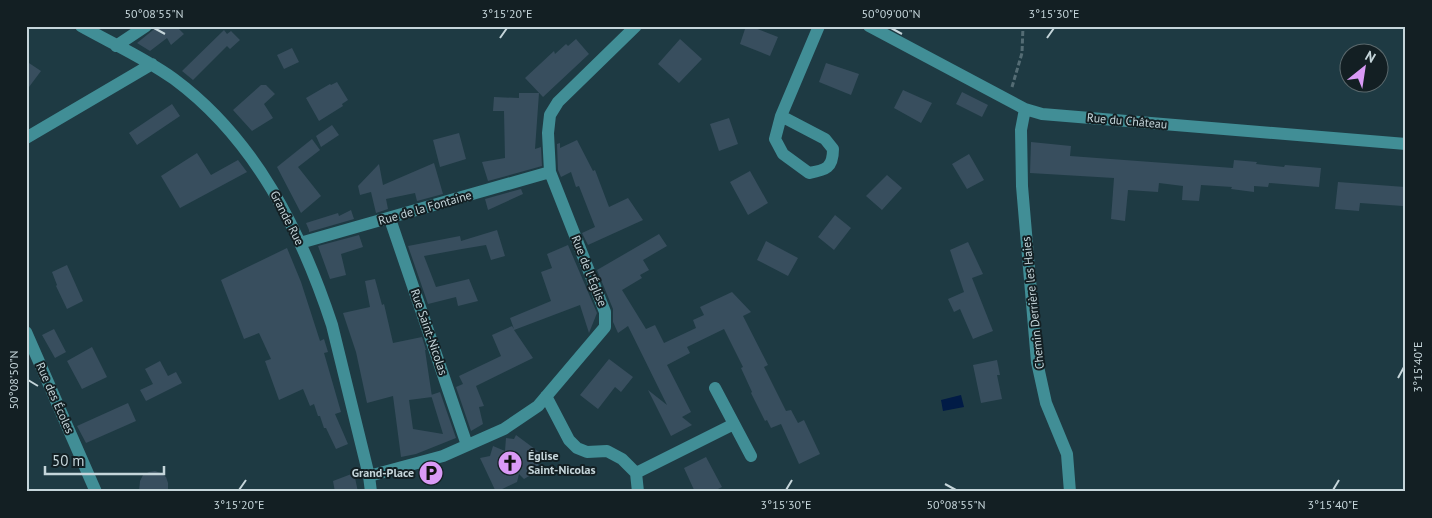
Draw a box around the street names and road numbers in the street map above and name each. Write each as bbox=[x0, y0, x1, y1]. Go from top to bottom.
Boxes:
street label: Rue du Château bbox=[1086, 110, 1168, 131]
street label: Rue de la Fontaine bbox=[377, 187, 473, 228]
street label: Grande Rue bbox=[267, 188, 308, 248]
street label: Rue de l'Église bbox=[568, 233, 611, 309]
street label: Chemin Derrière les Haies bbox=[1018, 236, 1047, 370]
street label: Rue Saint-Nicolas bbox=[408, 287, 451, 377]
street label: Rue des Écoles bbox=[33, 360, 78, 436]

